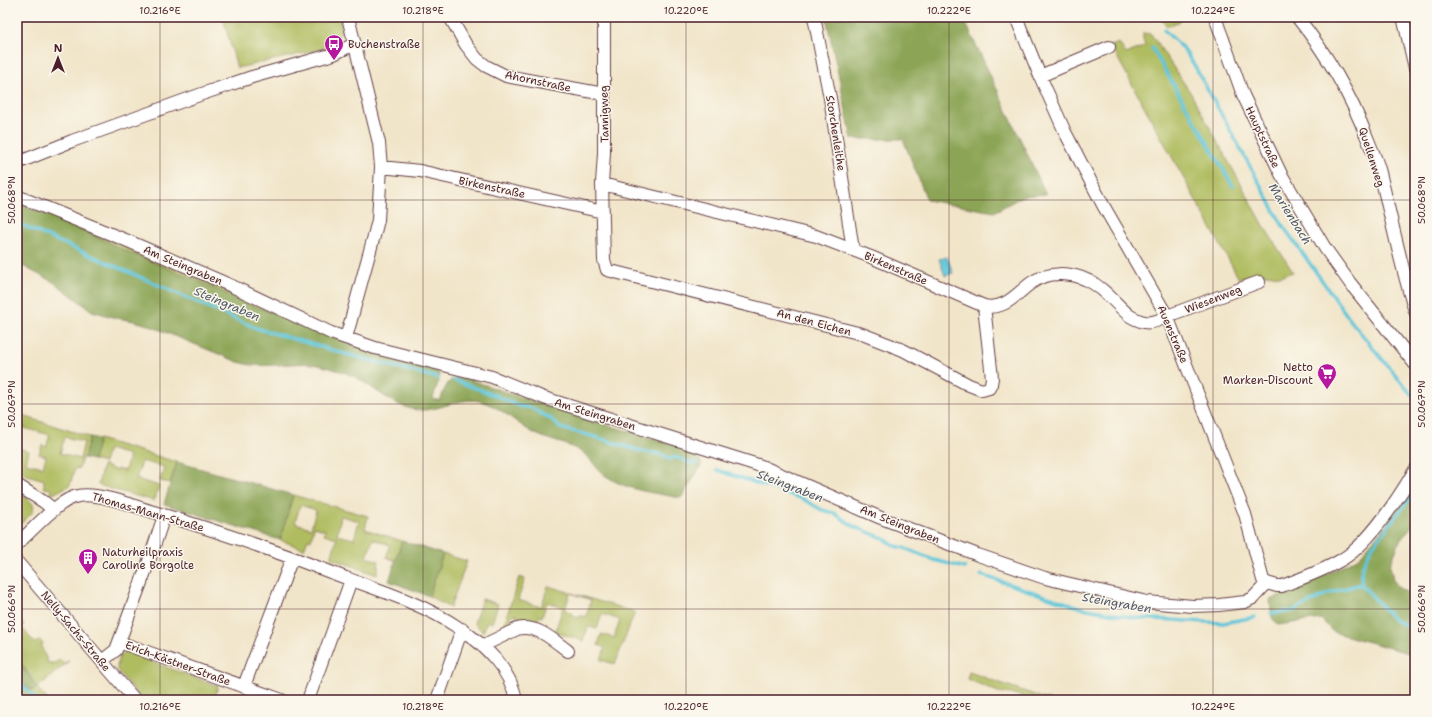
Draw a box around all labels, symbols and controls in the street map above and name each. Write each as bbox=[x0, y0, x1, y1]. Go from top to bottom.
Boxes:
text: 10.216°E bbox=[139, 4, 181, 17]
text: 10.218°E bbox=[402, 4, 444, 17]
text: 10.220°E bbox=[664, 4, 708, 17]
text: 10.222°E bbox=[927, 4, 971, 17]
text: 10.224°E bbox=[1191, 4, 1235, 17]
bus stop icon: Buchenstraße bbox=[323, 33, 345, 61]
place label: Buchenstraße bbox=[348, 37, 420, 52]
north arrow bbox=[38, 38, 78, 78]
text: N bbox=[54, 41, 63, 56]
street label: Ahornstraße bbox=[503, 67, 572, 96]
street label: Tannigweg bbox=[596, 85, 613, 143]
street label: Storchenleithe bbox=[822, 94, 849, 172]
street label: Hauptstraße bbox=[1242, 104, 1283, 171]
street label: Quellenweg bbox=[1355, 125, 1388, 189]
street label: Birkenstraße bbox=[457, 173, 527, 202]
text: 50.068°N bbox=[5, 176, 18, 224]
text: 50.068°N bbox=[1415, 176, 1428, 224]
water label: Marienbach bbox=[1265, 180, 1315, 248]
street label: Am Steingraben bbox=[141, 242, 225, 289]
street label: Birkenstraße bbox=[862, 248, 930, 289]
street label: Wiesenweg bbox=[1183, 282, 1244, 317]
water label: Steingraben bbox=[192, 283, 262, 325]
street label: Auenstraße bbox=[1154, 303, 1191, 366]
street label: An den Eichen bbox=[775, 305, 853, 340]
place label: Netto Marken-Discount bbox=[1223, 360, 1313, 388]
supermarket icon: Netto Marken-Discount bbox=[1316, 362, 1338, 390]
text: 50.067°N bbox=[5, 380, 18, 428]
text: 50.067°N bbox=[1415, 380, 1428, 428]
street label: Am Steingraben bbox=[552, 395, 638, 434]
water label: Steingraben bbox=[754, 466, 826, 506]
street label: Thomas-Mann-Straße bbox=[90, 489, 206, 536]
street label: Am Steingraben bbox=[858, 502, 942, 547]
place label: Naturheilpraxis Caroline Borgolte bbox=[102, 545, 194, 573]
building icon: Naturheilpraxis Caroline Borgolte bbox=[77, 547, 99, 575]
text: 50.066°N bbox=[5, 585, 18, 633]
text: 50.066°N bbox=[1415, 585, 1428, 633]
street label: Nelly-Sachs-Straße bbox=[37, 588, 114, 675]
water label: Steingraben bbox=[1081, 589, 1153, 617]
street label: Erich-Kästner-Straße bbox=[123, 637, 233, 690]
text: 10.216°E bbox=[139, 700, 181, 713]
text: 10.218°E bbox=[402, 700, 444, 713]
text: 10.220°E bbox=[664, 700, 708, 713]
text: 10.222°E bbox=[927, 700, 971, 713]
text: 10.224°E bbox=[1191, 700, 1235, 713]

